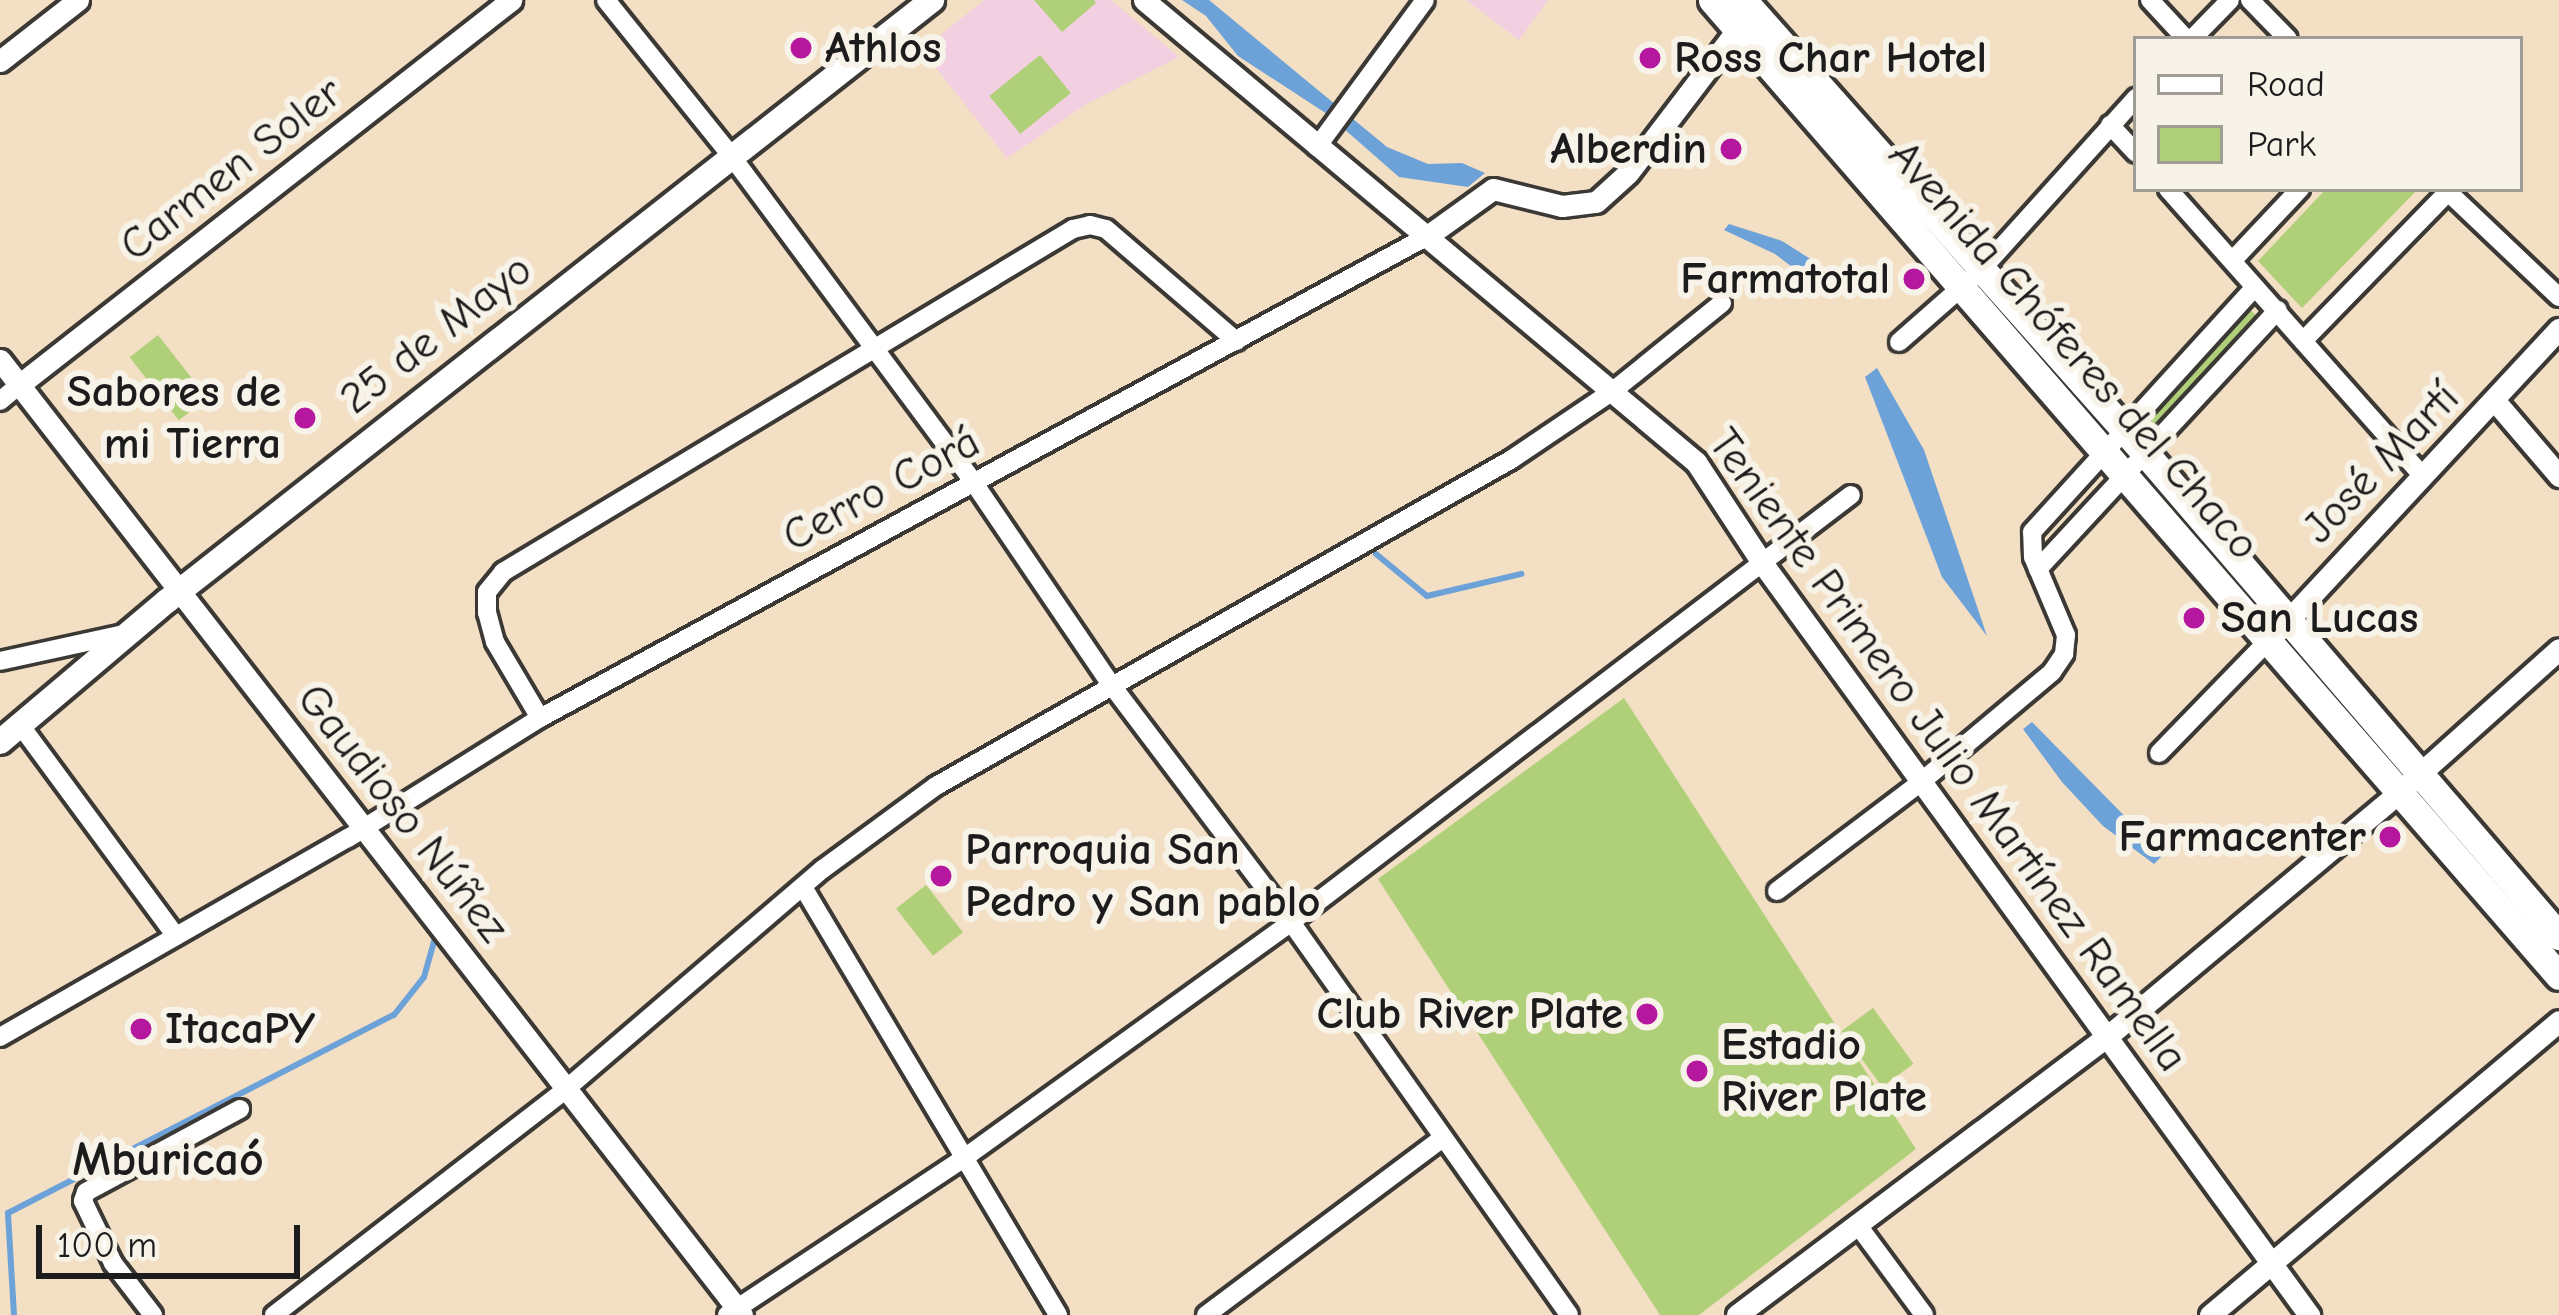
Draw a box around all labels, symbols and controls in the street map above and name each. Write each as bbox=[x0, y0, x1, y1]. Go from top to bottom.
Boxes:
place label: Athlos bbox=[825, 21, 941, 75]
place label: Ross Char Hotel bbox=[1674, 31, 1987, 85]
marker: Athlos bbox=[788, 35, 814, 61]
legend bbox=[2133, 36, 2523, 192]
marker: Ross Char Hotel bbox=[1637, 45, 1663, 71]
text: Road bbox=[2247, 64, 2325, 105]
street label: Carmen Soler bbox=[109, 65, 353, 273]
place label: Alberdin bbox=[1550, 122, 1707, 176]
text: Park bbox=[2247, 124, 2316, 165]
street label: Avenida Chóferes del Chaco bbox=[1877, 129, 2271, 571]
marker: Alberdin bbox=[1718, 136, 1744, 162]
street label: 25 de Mayo bbox=[329, 242, 543, 426]
place label: Farmatotal bbox=[1680, 252, 1890, 306]
marker: Farmatotal bbox=[1901, 266, 1927, 292]
place label: Sabores de mi Tierra bbox=[67, 365, 281, 471]
street label: José Martí bbox=[2291, 372, 2471, 554]
marker: Sabores de mi Tierra bbox=[292, 405, 318, 431]
street label: Cerro Corá bbox=[773, 415, 989, 563]
street label: Teniente Primero Julio Martínez Ramella bbox=[1696, 418, 2200, 1082]
place label: San Lucas bbox=[2221, 591, 2418, 645]
marker: San Lucas bbox=[2178, 602, 2210, 634]
street label: Gaudioso Núñez bbox=[285, 673, 521, 953]
place label: Farmacenter bbox=[2119, 810, 2366, 864]
place label: Parroquia San Pedro y San pablo bbox=[965, 823, 1321, 929]
marker: Farmacenter bbox=[2377, 824, 2403, 850]
marker: Parroquia San Pedro y San pablo bbox=[928, 863, 954, 889]
place label: Club River Plate bbox=[1316, 987, 1623, 1041]
marker: Club River Plate bbox=[1634, 1001, 1660, 1027]
place label: ItacaPY bbox=[165, 1002, 315, 1056]
marker: ItacaPY bbox=[128, 1016, 154, 1042]
place label: Estadio River Plate bbox=[1721, 1018, 1927, 1124]
marker: Estadio River Plate bbox=[1684, 1058, 1710, 1084]
district label: Mburicaó bbox=[72, 1131, 264, 1189]
scale bar bbox=[42, 1201, 306, 1275]
text: 100 m bbox=[57, 1225, 157, 1266]

